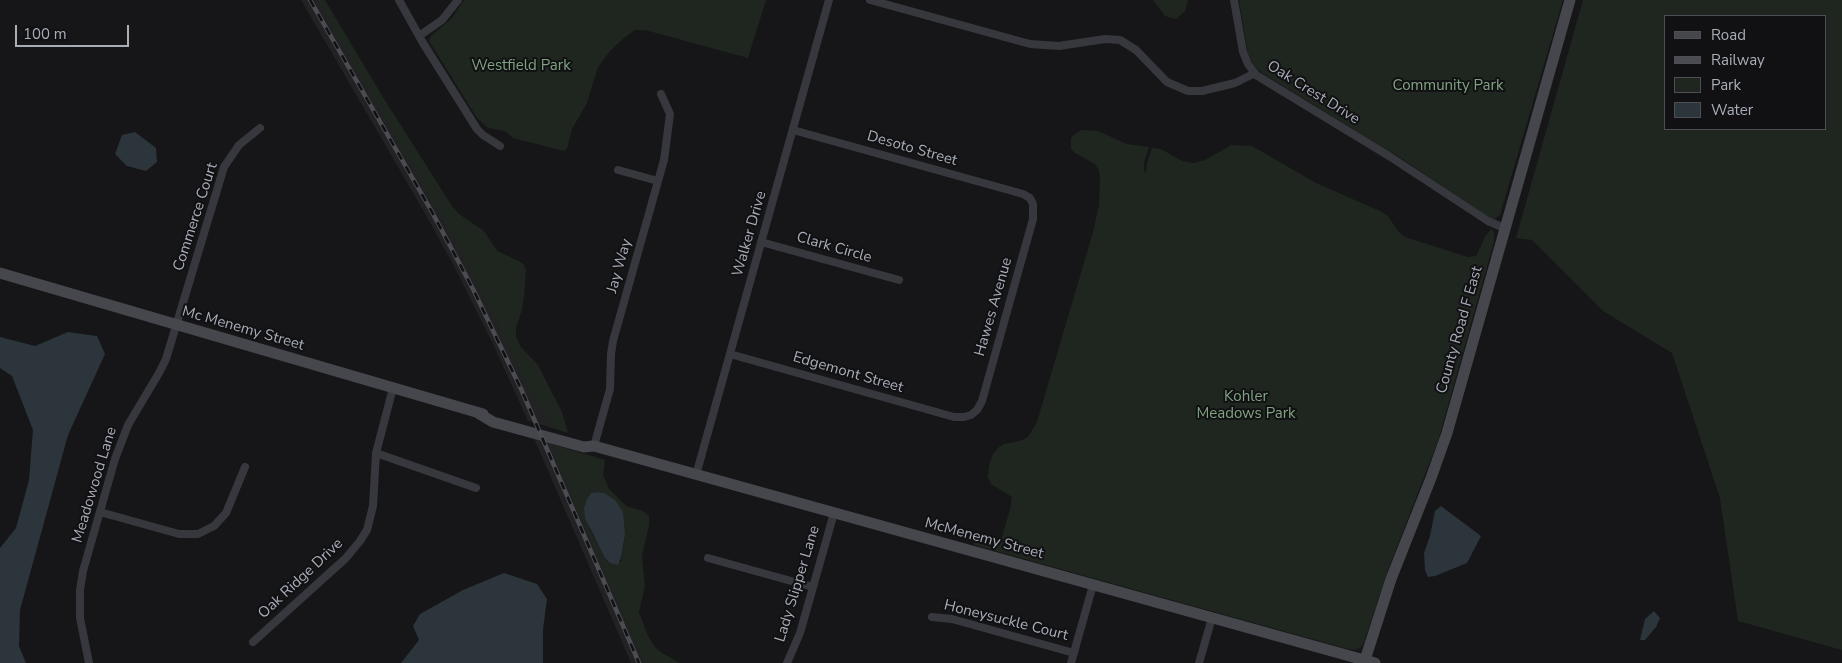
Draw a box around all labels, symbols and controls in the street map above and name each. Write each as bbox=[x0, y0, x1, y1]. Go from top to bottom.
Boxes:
scale bar bbox=[18, 15, 131, 47]
legend bbox=[1664, 15, 1827, 130]
text: 100 m bbox=[23, 24, 67, 44]
text: Road bbox=[1711, 25, 1746, 45]
text: Railway bbox=[1711, 50, 1765, 70]
park label: Westfield Park bbox=[471, 57, 571, 75]
street label: Oak Crest Drive bbox=[1263, 57, 1363, 129]
text: Park bbox=[1711, 75, 1741, 95]
park label: Community Park bbox=[1393, 77, 1503, 95]
text: Water bbox=[1711, 100, 1753, 120]
street label: Desoto Street bbox=[865, 128, 959, 170]
street label: Commerce Court bbox=[170, 161, 222, 273]
street label: Walker Drive bbox=[729, 189, 771, 279]
street label: Clark Circle bbox=[794, 229, 874, 267]
street label: Jay Way bbox=[604, 237, 636, 295]
street label: Hawes Avenue bbox=[971, 256, 1017, 358]
street label: County Road F East bbox=[1433, 264, 1487, 396]
street label: Mc Menemy Street bbox=[180, 303, 306, 355]
street label: Edgemont Street bbox=[791, 349, 905, 397]
park label: Kohler Meadows Park bbox=[1196, 388, 1296, 423]
street label: Meadowood Lane bbox=[69, 425, 121, 545]
street label: McMenemy Street bbox=[923, 514, 1045, 564]
street label: Lady Slipper Lane bbox=[772, 524, 824, 644]
street label: Oak Ridge Drive bbox=[255, 535, 347, 623]
street label: Honeysuckle Court bbox=[942, 597, 1070, 645]

